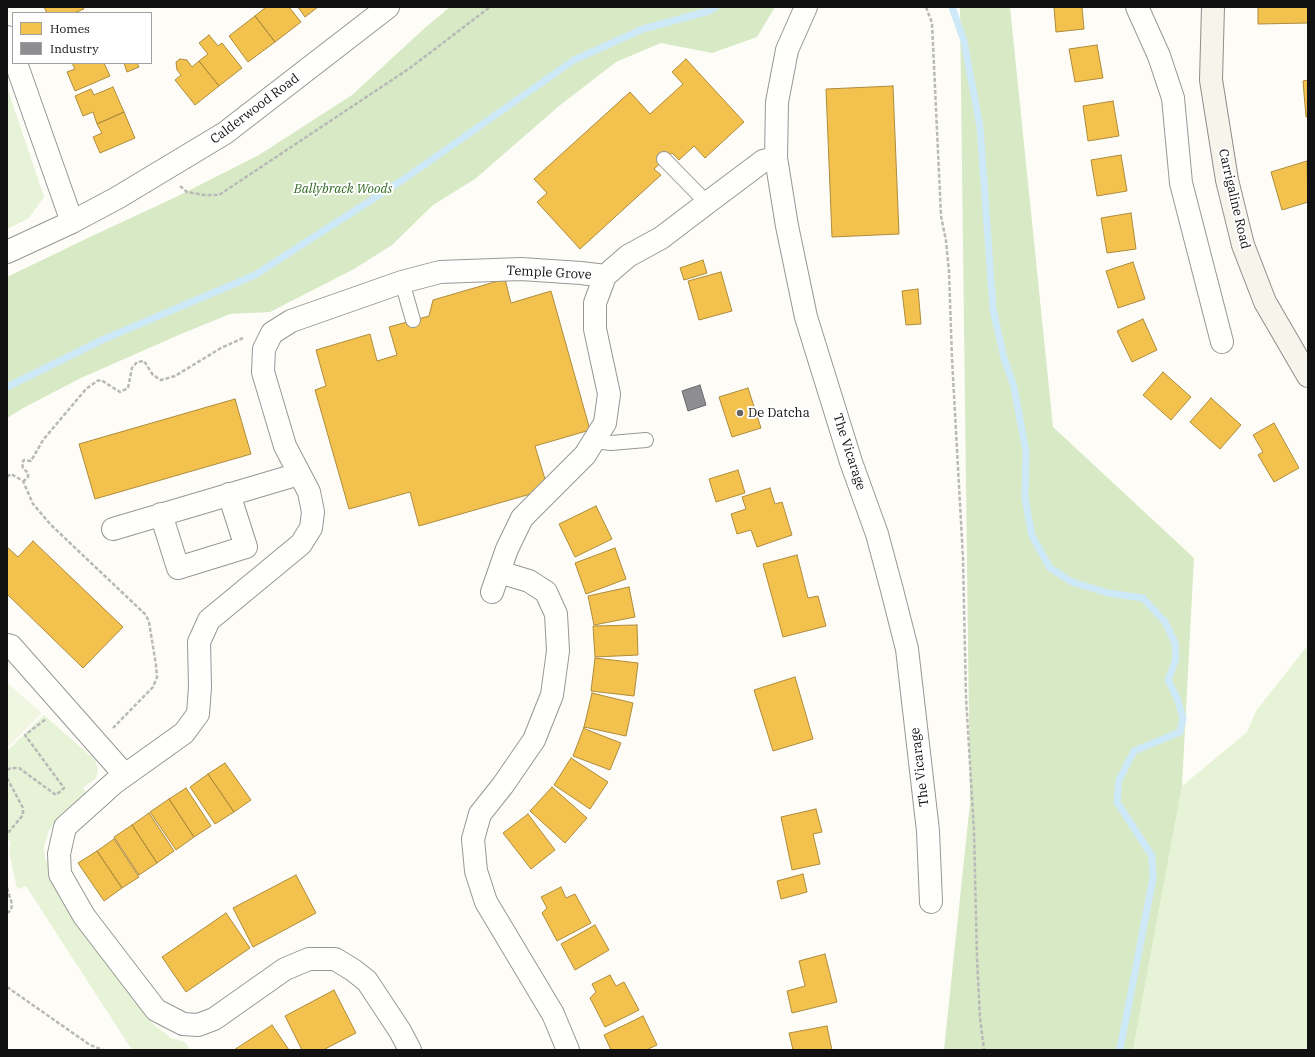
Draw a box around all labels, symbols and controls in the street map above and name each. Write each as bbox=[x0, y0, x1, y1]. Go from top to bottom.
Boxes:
legend bbox=[12, 12, 152, 64]
text: Homes bbox=[50, 21, 90, 36]
text: Industry bbox=[50, 41, 99, 56]
street label: Calderwood Road bbox=[208, 71, 302, 147]
street label: Carrigaline Road bbox=[1215, 147, 1253, 251]
park label: Ballybrack Woods bbox=[294, 181, 392, 197]
street label: Temple Grove bbox=[506, 263, 592, 283]
place label: De Datcha bbox=[748, 405, 810, 421]
marker: De Datcha bbox=[735, 408, 745, 418]
street label: The Vicarage bbox=[829, 412, 869, 492]
street label: The Vicarage bbox=[907, 727, 933, 807]

